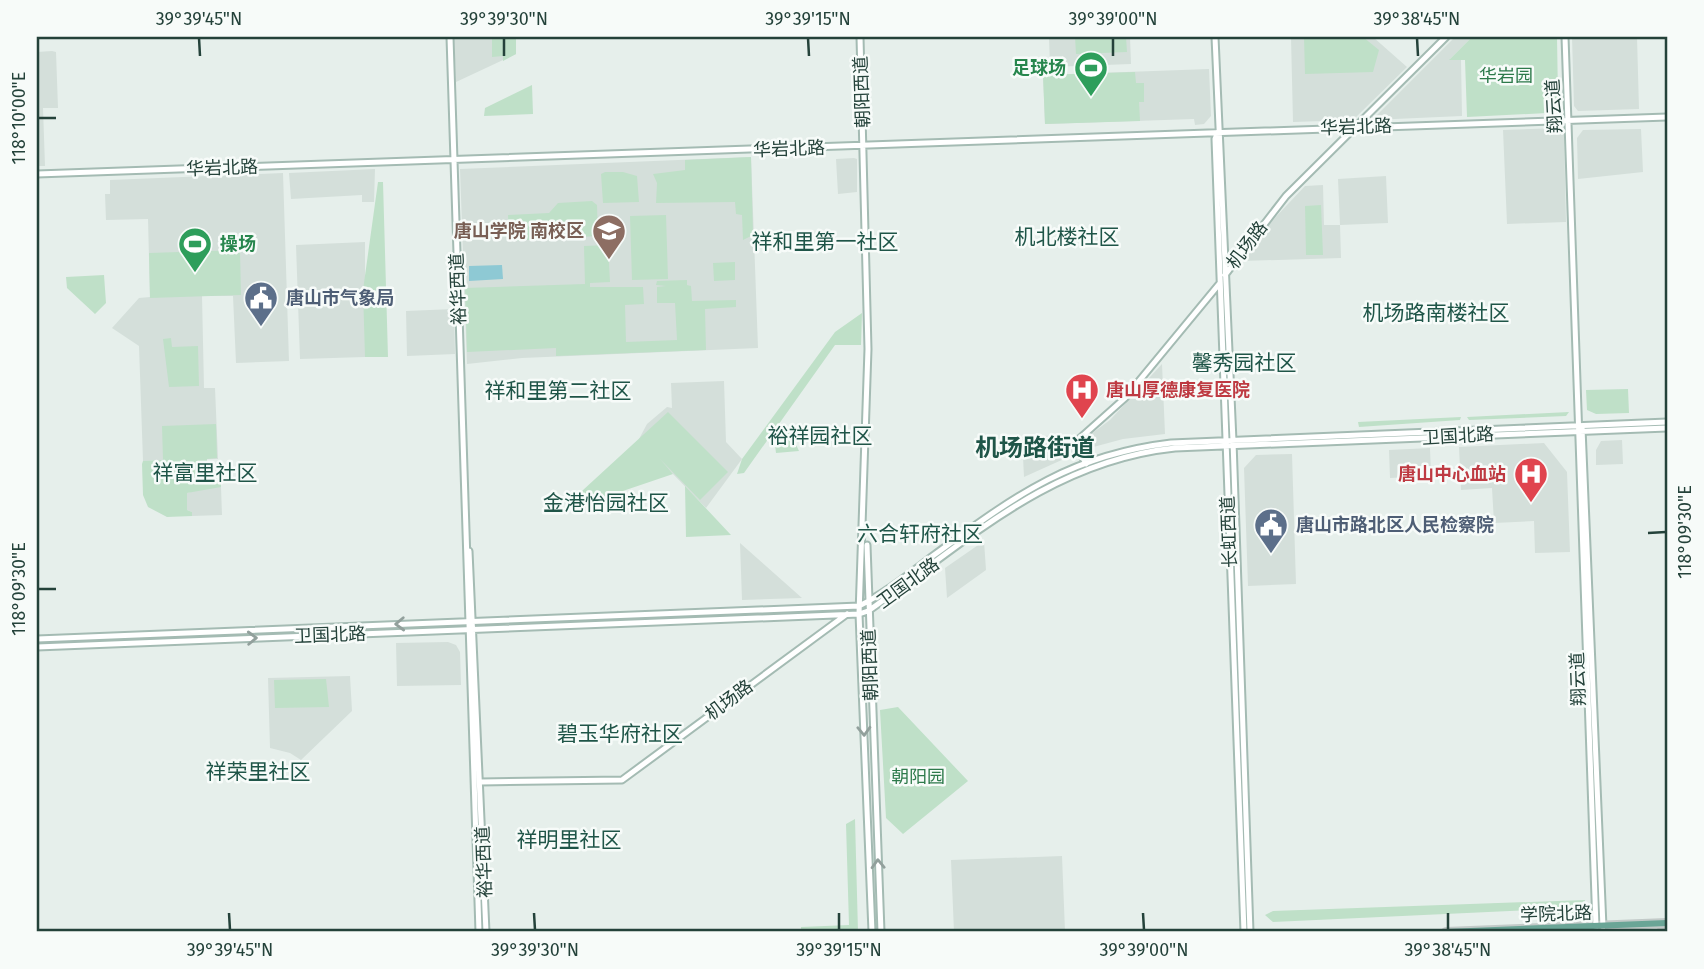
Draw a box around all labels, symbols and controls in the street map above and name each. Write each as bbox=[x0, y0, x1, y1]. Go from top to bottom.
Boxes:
text: 39°39'45"N bbox=[156, 8, 242, 30]
text: 39°39'30"N bbox=[460, 8, 548, 30]
text: 39°39'15"N bbox=[765, 8, 851, 30]
text: 39°39'00"N bbox=[1069, 8, 1158, 30]
text: 39°38'45"N bbox=[1374, 8, 1460, 30]
sports icon: 足球场 bbox=[1072, 49, 1110, 98]
street label: 朝阳西道 bbox=[850, 56, 874, 128]
place label: 足球场 bbox=[1012, 57, 1066, 79]
park label: 华岩园 bbox=[1479, 65, 1533, 87]
text: 118°10'00"E bbox=[8, 72, 30, 164]
street label: 翔云道 bbox=[1542, 78, 1566, 134]
street label: 华岩北路 bbox=[1320, 115, 1392, 139]
street label: 华岩北路 bbox=[753, 137, 825, 161]
street label: 华岩北路 bbox=[186, 156, 258, 180]
school or university icon: 唐山学院 南校区 bbox=[590, 212, 628, 261]
street label: 机场路 bbox=[1222, 217, 1272, 273]
place label: 唐山学院 南校区 bbox=[454, 220, 584, 242]
district label: 机北楼社区 bbox=[1015, 224, 1120, 250]
sports icon: 操场 bbox=[176, 225, 214, 274]
district label: 祥和里第一社区 bbox=[752, 229, 899, 255]
place label: 操场 bbox=[220, 233, 256, 255]
street label: 裕华西道 bbox=[446, 253, 470, 325]
public building icon: 唐山市气象局 bbox=[242, 279, 280, 328]
place label: 唐山市气象局 bbox=[286, 287, 394, 309]
district label: 机场路南楼社区 bbox=[1363, 300, 1510, 326]
district label: 馨秀园社区 bbox=[1192, 350, 1297, 376]
hospital icon: 唐山厚德康复医院 bbox=[1063, 371, 1101, 420]
district label: 祥和里第二社区 bbox=[485, 378, 632, 404]
place label: 唐山厚德康复医院 bbox=[1106, 379, 1250, 401]
district label: 裕祥园社区 bbox=[768, 423, 873, 449]
street label: 卫国北路 bbox=[1421, 423, 1495, 449]
district label: 机场路街道 bbox=[975, 434, 1095, 462]
hospital icon: 唐山中心血站 bbox=[1512, 455, 1550, 504]
district label: 祥富里社区 bbox=[153, 460, 258, 486]
place label: 唐山中心血站 bbox=[1398, 463, 1506, 485]
text: 118°09'30"E bbox=[1674, 485, 1696, 579]
district label: 金港怡园社区 bbox=[543, 490, 669, 516]
street label: 长虹西道 bbox=[1217, 496, 1241, 568]
public building icon: 唐山市路北区人民检察院 bbox=[1252, 506, 1290, 555]
place label: 唐山市路北区人民检察院 bbox=[1296, 514, 1494, 536]
district label: 六合轩府社区 bbox=[857, 521, 983, 547]
text: 118°09'30"E bbox=[8, 542, 30, 636]
street label: 卫国北路 bbox=[872, 553, 944, 613]
one-way arrow bbox=[394, 617, 405, 632]
street label: 卫国北路 bbox=[294, 623, 366, 647]
street label: 朝阳西道 bbox=[858, 629, 882, 701]
one-way arrow bbox=[247, 631, 258, 646]
street label: 翔云道 bbox=[1566, 652, 1590, 706]
street label: 机场路 bbox=[701, 675, 757, 725]
district label: 碧玉华府社区 bbox=[557, 721, 683, 747]
one-way arrow bbox=[856, 726, 871, 737]
district label: 祥荣里社区 bbox=[206, 759, 311, 785]
park label: 朝阳园 bbox=[891, 766, 945, 788]
street label: 裕华西道 bbox=[472, 826, 496, 898]
district label: 祥明里社区 bbox=[517, 827, 622, 853]
one-way arrow bbox=[871, 858, 886, 869]
street label: 学院北路 bbox=[1520, 902, 1592, 926]
text: 39°39'45"N bbox=[187, 939, 273, 961]
text: 39°39'30"N bbox=[491, 939, 579, 961]
text: 39°39'15"N bbox=[796, 939, 882, 961]
text: 39°39'00"N bbox=[1100, 939, 1189, 961]
text: 39°38'45"N bbox=[1405, 939, 1491, 961]

